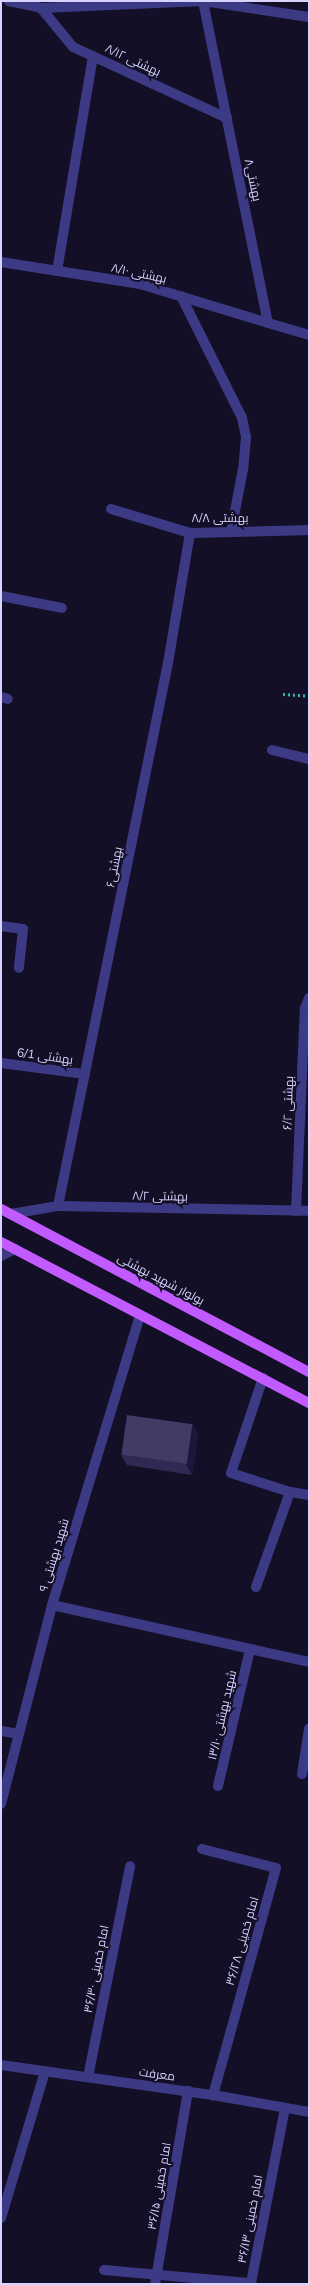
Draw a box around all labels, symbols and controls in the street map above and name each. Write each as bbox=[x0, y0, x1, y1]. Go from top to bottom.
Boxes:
street label: بهشتی ۸/۱۲ bbox=[103, 41, 163, 79]
street label: بهشتی۸ bbox=[241, 157, 265, 203]
street label: بهشتی ۸/۱۰ bbox=[110, 260, 168, 286]
street label: بهشتی ۸/۸ bbox=[191, 511, 249, 525]
street label: بهشتی۶ bbox=[103, 845, 125, 889]
street label: بهشتی 6/1 bbox=[16, 1045, 74, 1067]
street label: بهشتی ۶/۲ bbox=[280, 1076, 296, 1130]
street label: بهشتی ۸/۲ bbox=[132, 1188, 188, 1204]
street label: بولوار شهید بهشتی bbox=[115, 1250, 207, 1308]
street label: شهید بهشتی ۹ bbox=[36, 1517, 72, 1593]
street label: شهید بهشتی ۱۳/۱۰ bbox=[205, 1669, 239, 1761]
street label: امام خمینی ۳۶/۲۸ bbox=[222, 1895, 262, 1987]
street label: امام خمینی ۳۶/۳۰ bbox=[80, 1924, 112, 2014]
street label: معرفت bbox=[138, 2064, 176, 2084]
street label: امام خمینی ۳۶/۱۵ bbox=[144, 2141, 174, 2231]
street label: امام خمینی ۳۶/۱۳ bbox=[234, 2174, 266, 2264]

